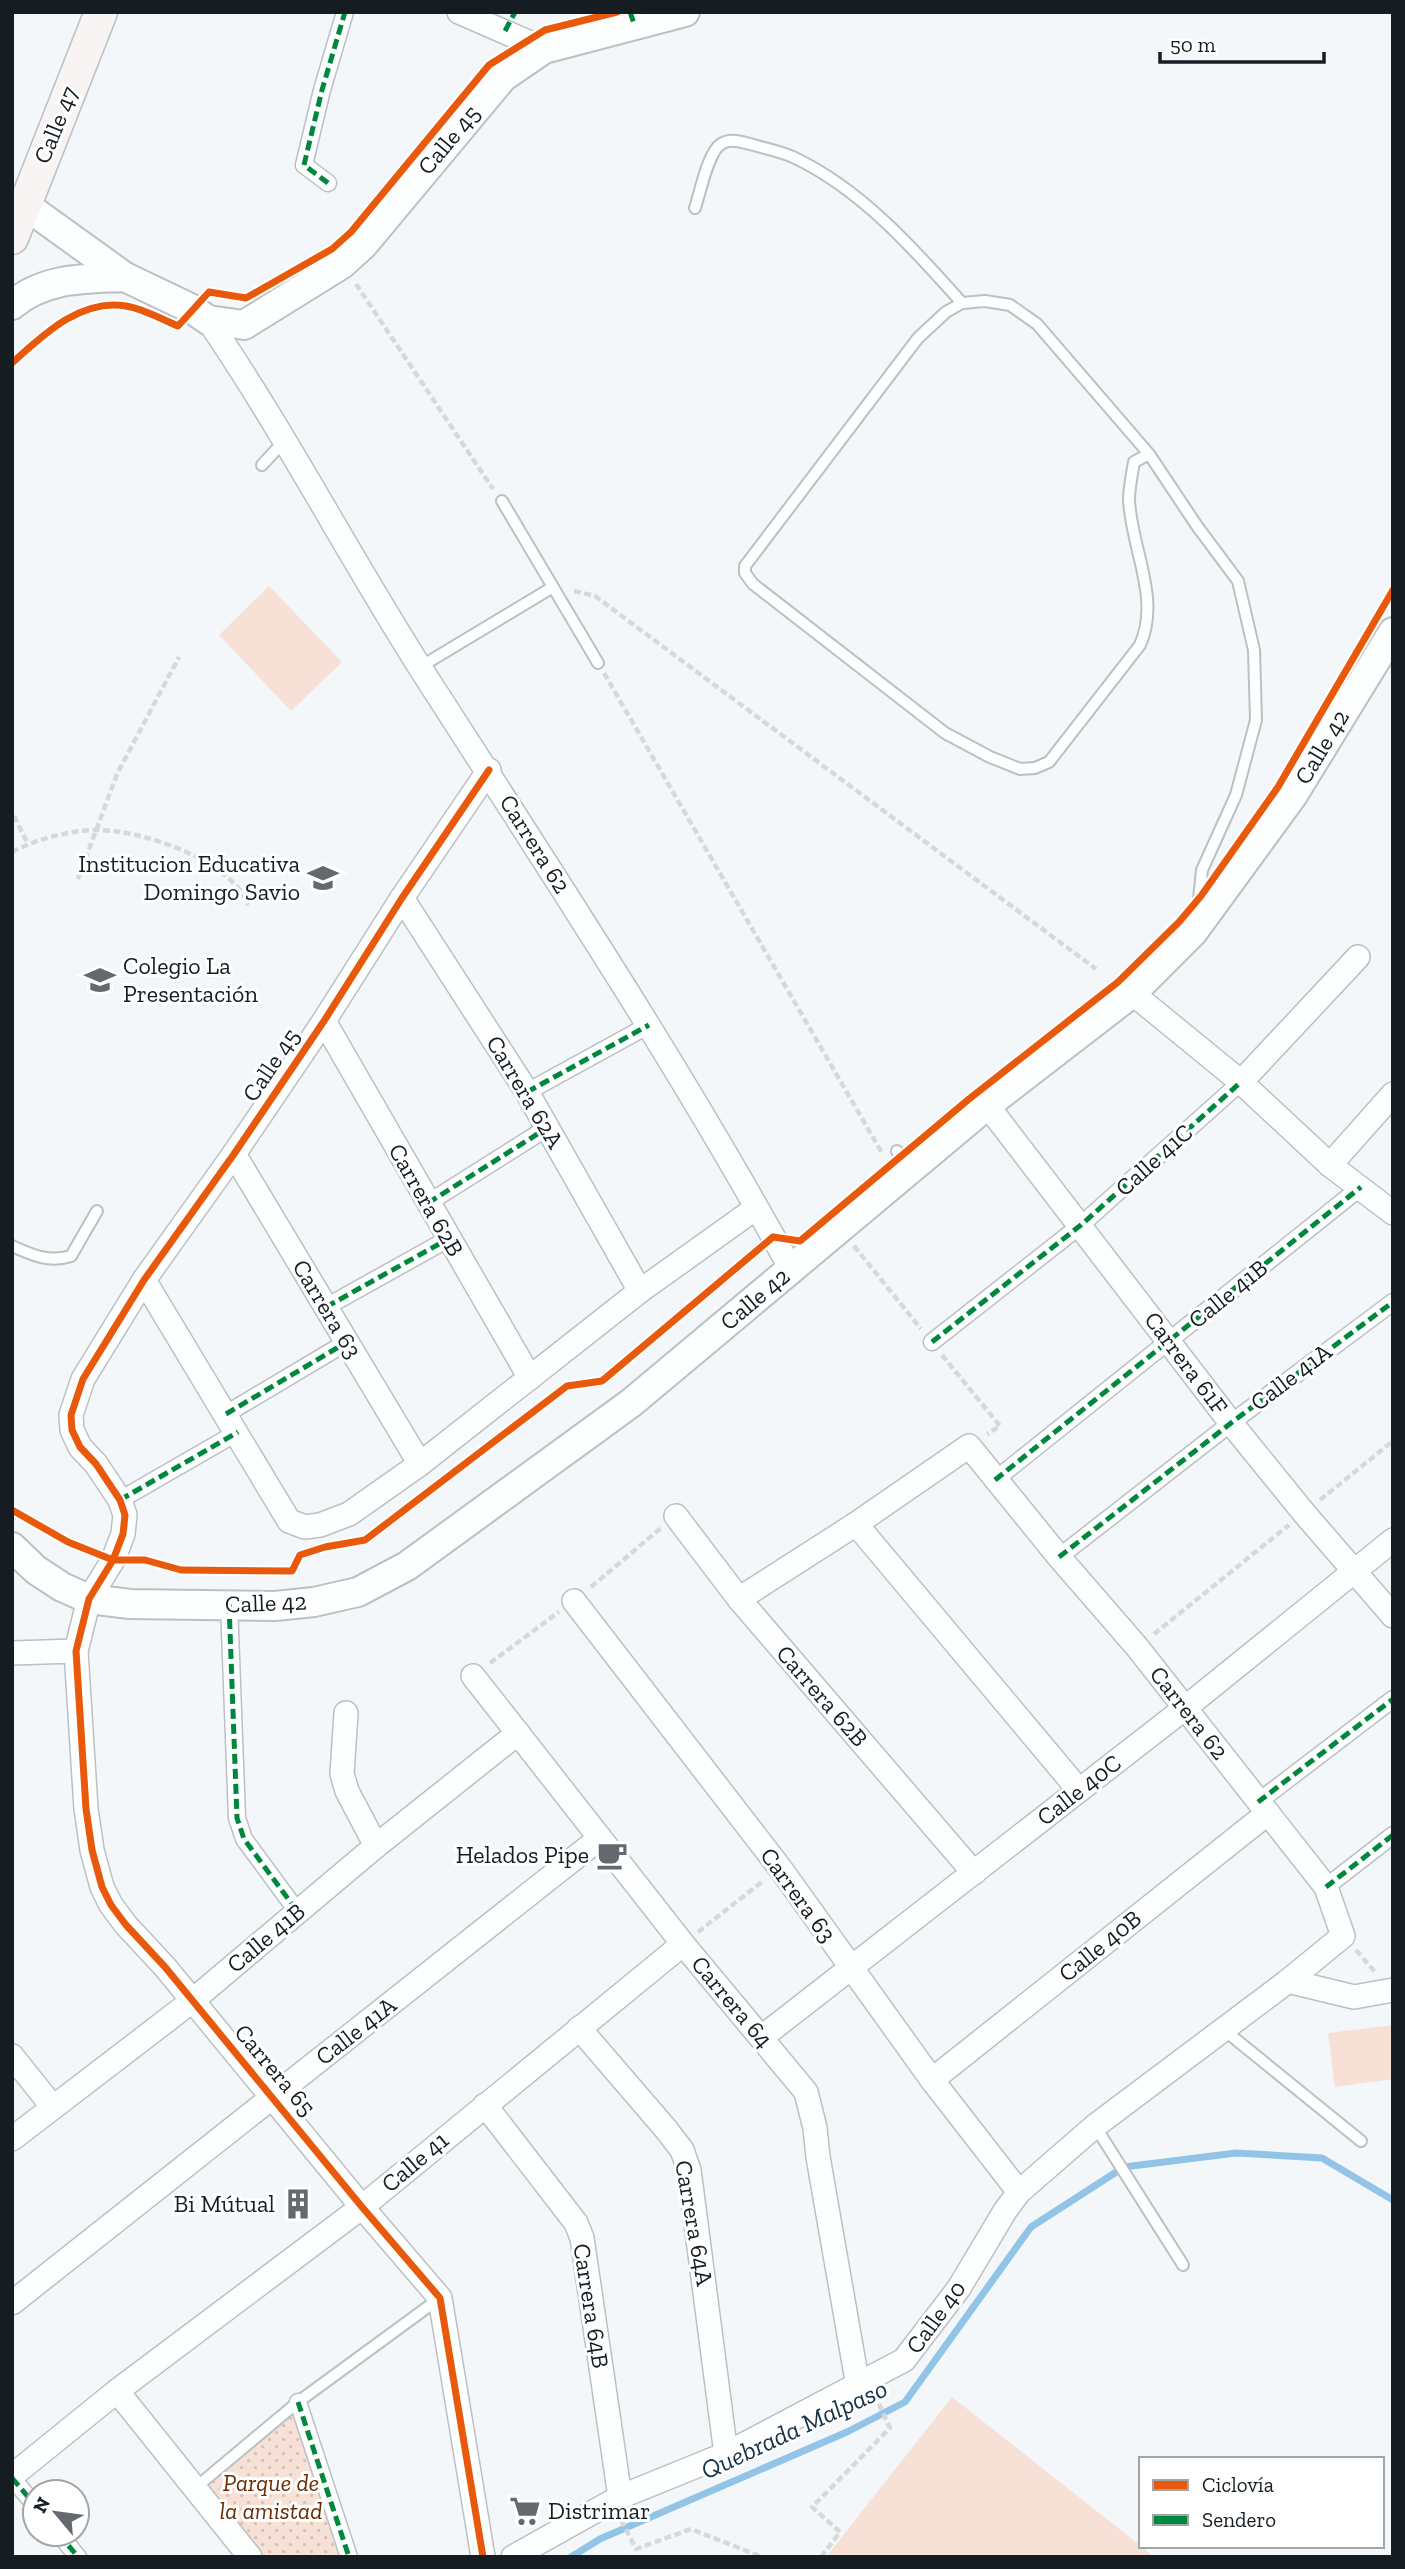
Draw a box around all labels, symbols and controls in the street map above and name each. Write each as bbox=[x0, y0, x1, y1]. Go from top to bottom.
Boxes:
scale bar bbox=[1160, 21, 1324, 65]
text: 50 m bbox=[1170, 32, 1216, 57]
street label: Calle 47 bbox=[27, 82, 84, 168]
street label: Calle 45 bbox=[411, 99, 486, 180]
street label: Calle 42 bbox=[1288, 704, 1355, 789]
street label: Carrera 62 bbox=[494, 789, 577, 898]
place label: Institucion Educativa Domingo Savio bbox=[78, 849, 300, 906]
school or university icon: Institucion Educativa Domingo Savio bbox=[306, 861, 340, 895]
place label: Colegio La Presentación bbox=[123, 951, 258, 1008]
school or university icon: Colegio La Presentación bbox=[83, 963, 117, 997]
street label: Calle 45 bbox=[236, 1023, 305, 1107]
street label: Carrera 62A bbox=[480, 1030, 571, 1154]
street label: Calle 41C bbox=[1109, 1117, 1198, 1202]
street label: Carrera 62B bbox=[383, 1138, 470, 1261]
street label: Calle 41B bbox=[1182, 1253, 1273, 1334]
street label: Carrera 63 bbox=[287, 1254, 368, 1363]
street label: Calle 42 bbox=[714, 1261, 795, 1336]
street label: Carrera 61F bbox=[1138, 1306, 1234, 1420]
street label: Calle 41A bbox=[1244, 1336, 1337, 1417]
street label: Calle 42 bbox=[225, 1587, 307, 1618]
street label: Carrera 62B bbox=[770, 1639, 874, 1752]
street label: Carrera 62 bbox=[1144, 1660, 1235, 1765]
street label: Calle 40C bbox=[1031, 1748, 1127, 1831]
cafe icon: Helados Pipe bbox=[595, 1838, 629, 1872]
place label: Helados Pipe bbox=[456, 1840, 589, 1869]
street label: Carrera 63 bbox=[754, 1842, 843, 1948]
street label: Calle 41B bbox=[221, 1897, 311, 1979]
street label: Calle 40B bbox=[1053, 1904, 1147, 1988]
street label: Carrera 64 bbox=[685, 1950, 779, 2054]
street label: Calle 41A bbox=[310, 1990, 402, 2071]
street label: Carrera 65 bbox=[229, 2018, 322, 2121]
street label: Calle 41 bbox=[375, 2125, 454, 2198]
street label: Carrera 64A bbox=[669, 2158, 720, 2288]
building icon: Bi Mútual bbox=[281, 2187, 315, 2221]
place label: Bi Mútual bbox=[174, 2189, 275, 2218]
street label: Carrera 64B bbox=[567, 2242, 616, 2370]
street label: Calle 40 bbox=[899, 2274, 972, 2359]
water label: Quebrada Malpaso bbox=[696, 2372, 892, 2486]
legend bbox=[1139, 2457, 1384, 2548]
park label: Parque de la amistad bbox=[220, 2468, 322, 2525]
text: Ciclovía bbox=[1202, 2472, 1274, 2497]
north arrow bbox=[21, 2478, 91, 2548]
text: N bbox=[28, 2493, 55, 2517]
supermarket icon: Distrimar bbox=[508, 2494, 542, 2528]
place label: Distrimar bbox=[548, 2496, 650, 2525]
text: Sendero bbox=[1202, 2507, 1276, 2532]

